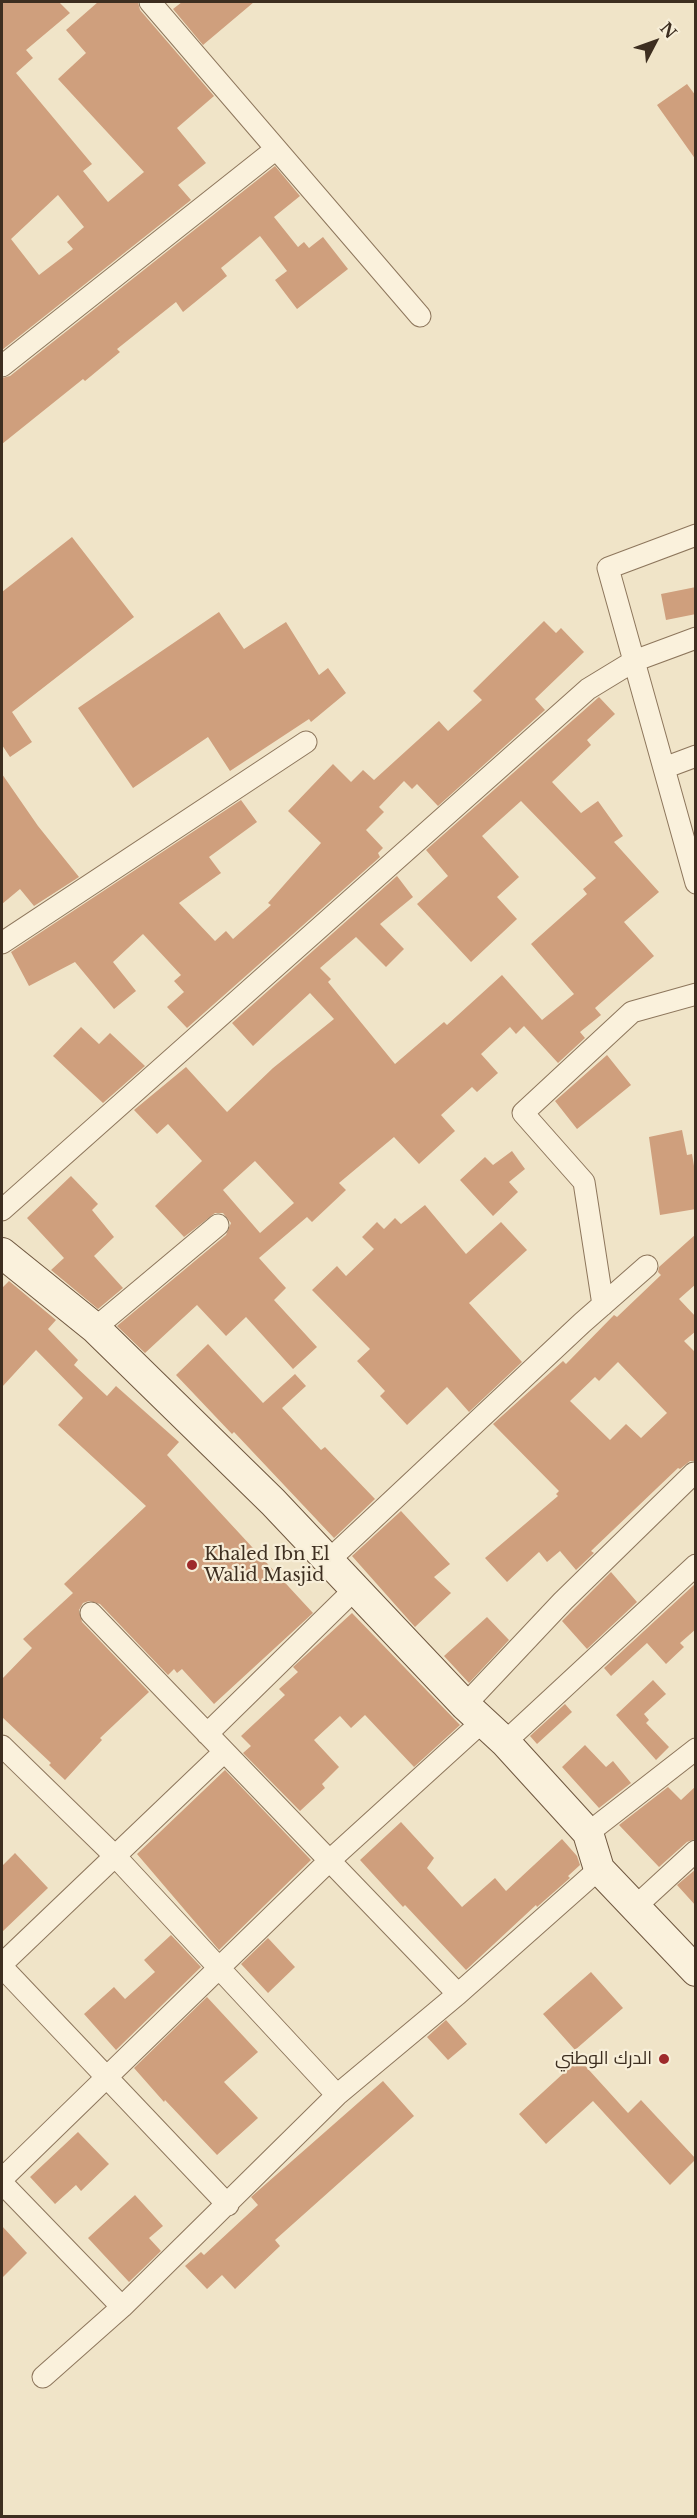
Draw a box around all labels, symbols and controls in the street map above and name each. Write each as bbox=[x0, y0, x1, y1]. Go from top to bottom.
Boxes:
north arrow bbox=[625, 12, 685, 72]
text: N bbox=[656, 18, 681, 42]
place label: Khaled Ibn El Walid Masjid bbox=[204, 1544, 330, 1586]
marker: Khaled Ibn El Walid Masjid bbox=[185, 1558, 199, 1572]
place label: الدرك الوطني bbox=[555, 2048, 652, 2070]
marker: الدرك الوطني bbox=[657, 2052, 671, 2066]

